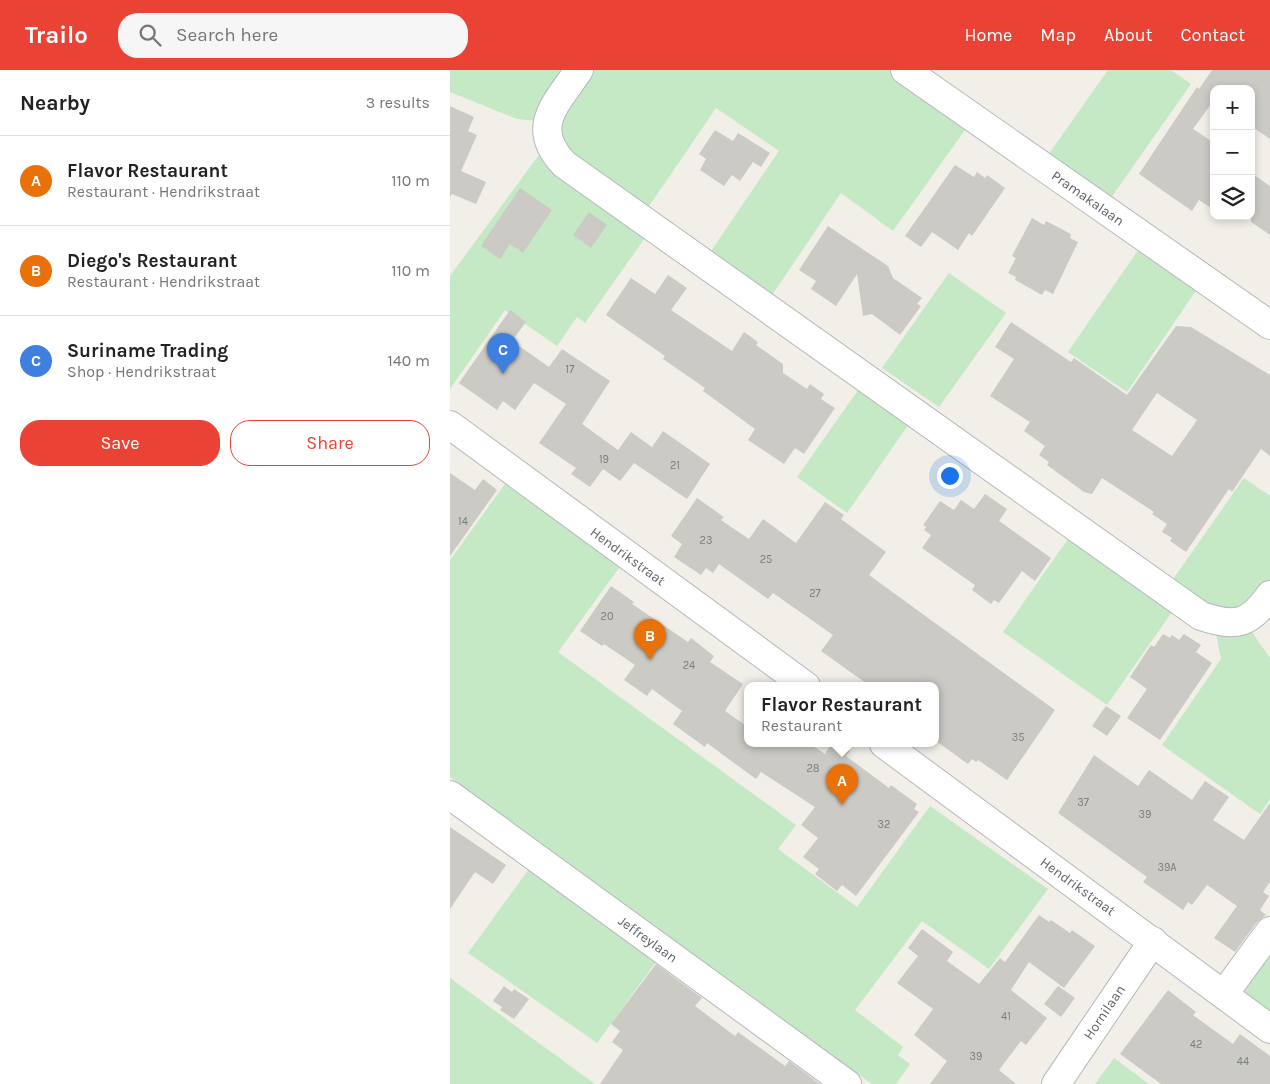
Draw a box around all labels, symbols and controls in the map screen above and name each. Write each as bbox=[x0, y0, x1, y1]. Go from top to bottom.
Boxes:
search box bbox=[118, 13, 468, 58]
text: Trailo bbox=[25, 21, 88, 49]
icon: search bbox=[136, 21, 164, 49]
text: Search here bbox=[176, 24, 278, 46]
text: Home bbox=[964, 24, 1012, 46]
text: Map bbox=[1040, 24, 1076, 46]
text: About bbox=[1104, 24, 1153, 46]
text: Contact bbox=[1181, 24, 1245, 46]
map controls bbox=[1210, 85, 1255, 220]
button: + bbox=[1210, 85, 1255, 130]
text: Nearby bbox=[20, 91, 90, 115]
text: 3 results bbox=[366, 93, 430, 112]
button: − bbox=[1210, 130, 1255, 175]
text: Flavor Restaurant bbox=[67, 160, 228, 182]
street label: Pramakalaan bbox=[1048, 167, 1127, 230]
text: A bbox=[31, 171, 41, 190]
text: 110 m bbox=[391, 171, 430, 190]
button: layers bbox=[1210, 175, 1255, 220]
text: Restaurant · Hendrikstraat bbox=[67, 182, 260, 201]
text: Diego's Restaurant bbox=[67, 250, 237, 272]
text: B bbox=[31, 261, 41, 280]
text: 110 m bbox=[391, 261, 430, 280]
text: Restaurant · Hendrikstraat bbox=[67, 272, 260, 291]
pin: C bbox=[487, 333, 519, 374]
text: Suriname Trading bbox=[67, 340, 228, 362]
text: C bbox=[31, 351, 41, 370]
text: 140 m bbox=[388, 351, 430, 370]
text: Shop · Hendrikstraat bbox=[67, 362, 216, 381]
house number: 17 bbox=[566, 363, 574, 376]
button: Save bbox=[20, 420, 220, 466]
button: Share bbox=[230, 420, 430, 466]
house number: 19 bbox=[599, 453, 609, 466]
house number: 21 bbox=[670, 459, 680, 472]
your location bbox=[937, 463, 963, 489]
house number: 14 bbox=[458, 515, 468, 528]
street label: Hendrikstraat bbox=[587, 523, 669, 589]
house number: 23 bbox=[700, 534, 712, 547]
house number: 25 bbox=[760, 553, 772, 566]
house number: 27 bbox=[809, 587, 821, 600]
house number: 20 bbox=[601, 610, 613, 623]
pin: B bbox=[634, 619, 666, 660]
house number: 24 bbox=[683, 659, 695, 672]
popup bbox=[744, 682, 939, 747]
text: Flavor Restaurant bbox=[761, 694, 922, 716]
text: Restaurant bbox=[761, 716, 842, 735]
house number: 35 bbox=[1012, 731, 1024, 744]
house number: 28 bbox=[806, 762, 820, 775]
pin: A bbox=[826, 764, 858, 805]
house number: 37 bbox=[1077, 796, 1089, 809]
house number: 39 bbox=[1139, 808, 1151, 821]
house number: 32 bbox=[878, 818, 890, 831]
street label: Hendrikstraat bbox=[1037, 853, 1119, 919]
house number: 39A bbox=[1157, 861, 1177, 874]
street label: Jeffreylaan bbox=[615, 912, 681, 967]
street label: Hornilaan bbox=[1080, 982, 1129, 1043]
house number: 41 bbox=[1001, 1010, 1011, 1023]
house number: 42 bbox=[1190, 1038, 1202, 1051]
house number: 39 bbox=[970, 1050, 982, 1063]
house number: 44 bbox=[1237, 1055, 1249, 1068]

